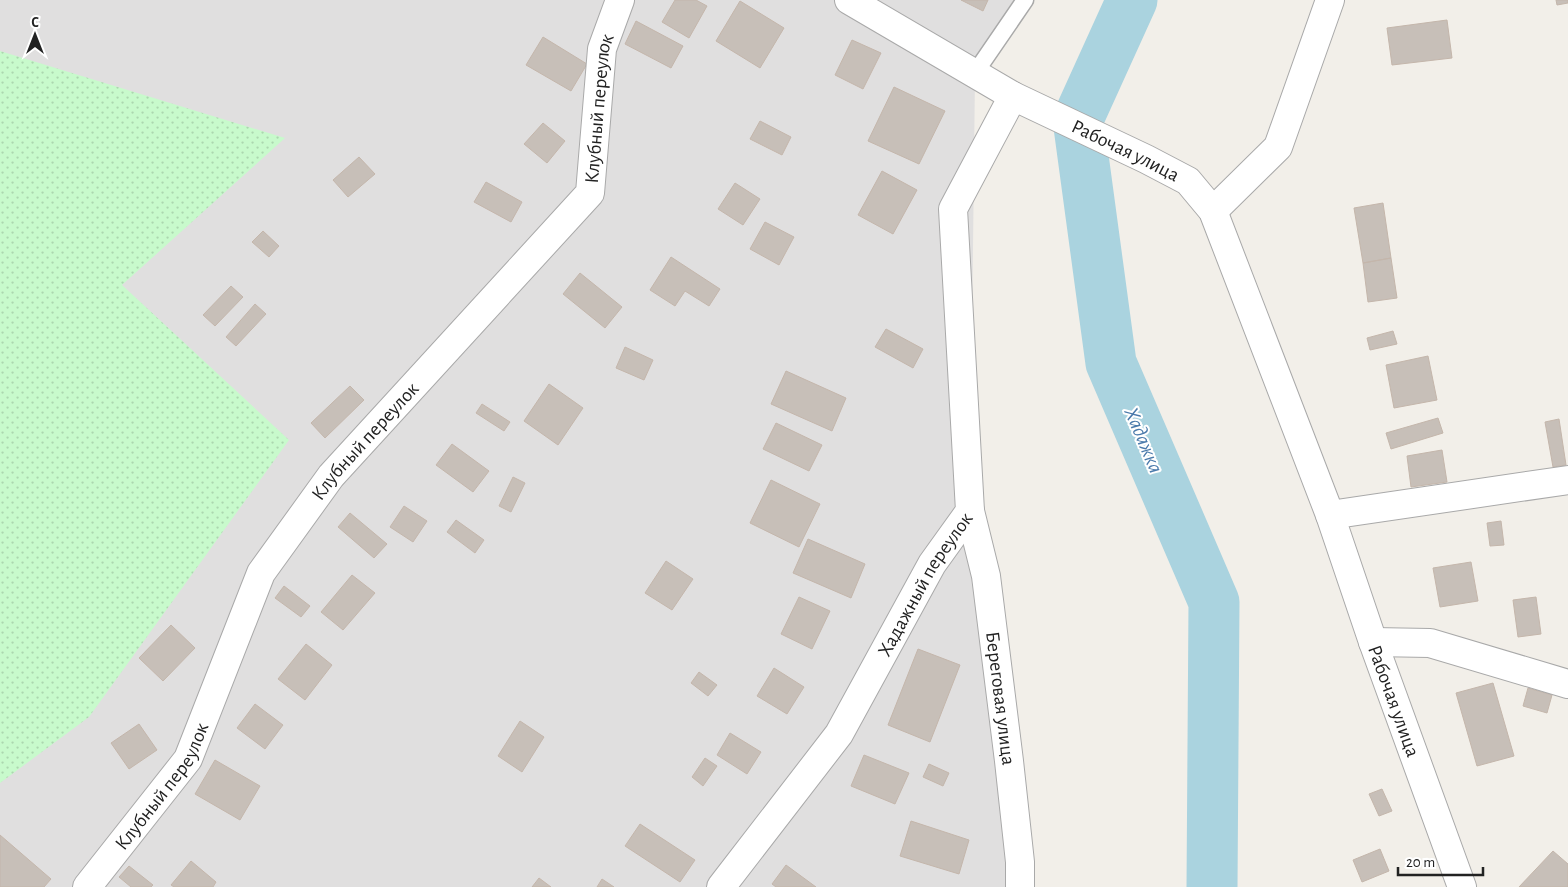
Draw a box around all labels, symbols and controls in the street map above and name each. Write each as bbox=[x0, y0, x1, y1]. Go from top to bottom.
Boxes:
north arrow bbox=[10, 10, 60, 60]
text: С bbox=[31, 16, 39, 30]
street label: Клубный переулок bbox=[582, 31, 618, 184]
street label: Рабочая улица bbox=[1068, 116, 1182, 186]
street label: Клубный переулок bbox=[308, 379, 423, 504]
water label: Хадажка bbox=[1120, 404, 1167, 476]
street label: Хадажный переулок bbox=[875, 509, 977, 660]
street label: Береговая улица bbox=[982, 630, 1018, 766]
street label: Рабочая улица bbox=[1364, 643, 1423, 760]
street label: Клубный переулок bbox=[111, 720, 212, 854]
scale bar bbox=[1398, 844, 1483, 876]
text: 20 m bbox=[1406, 855, 1435, 870]

